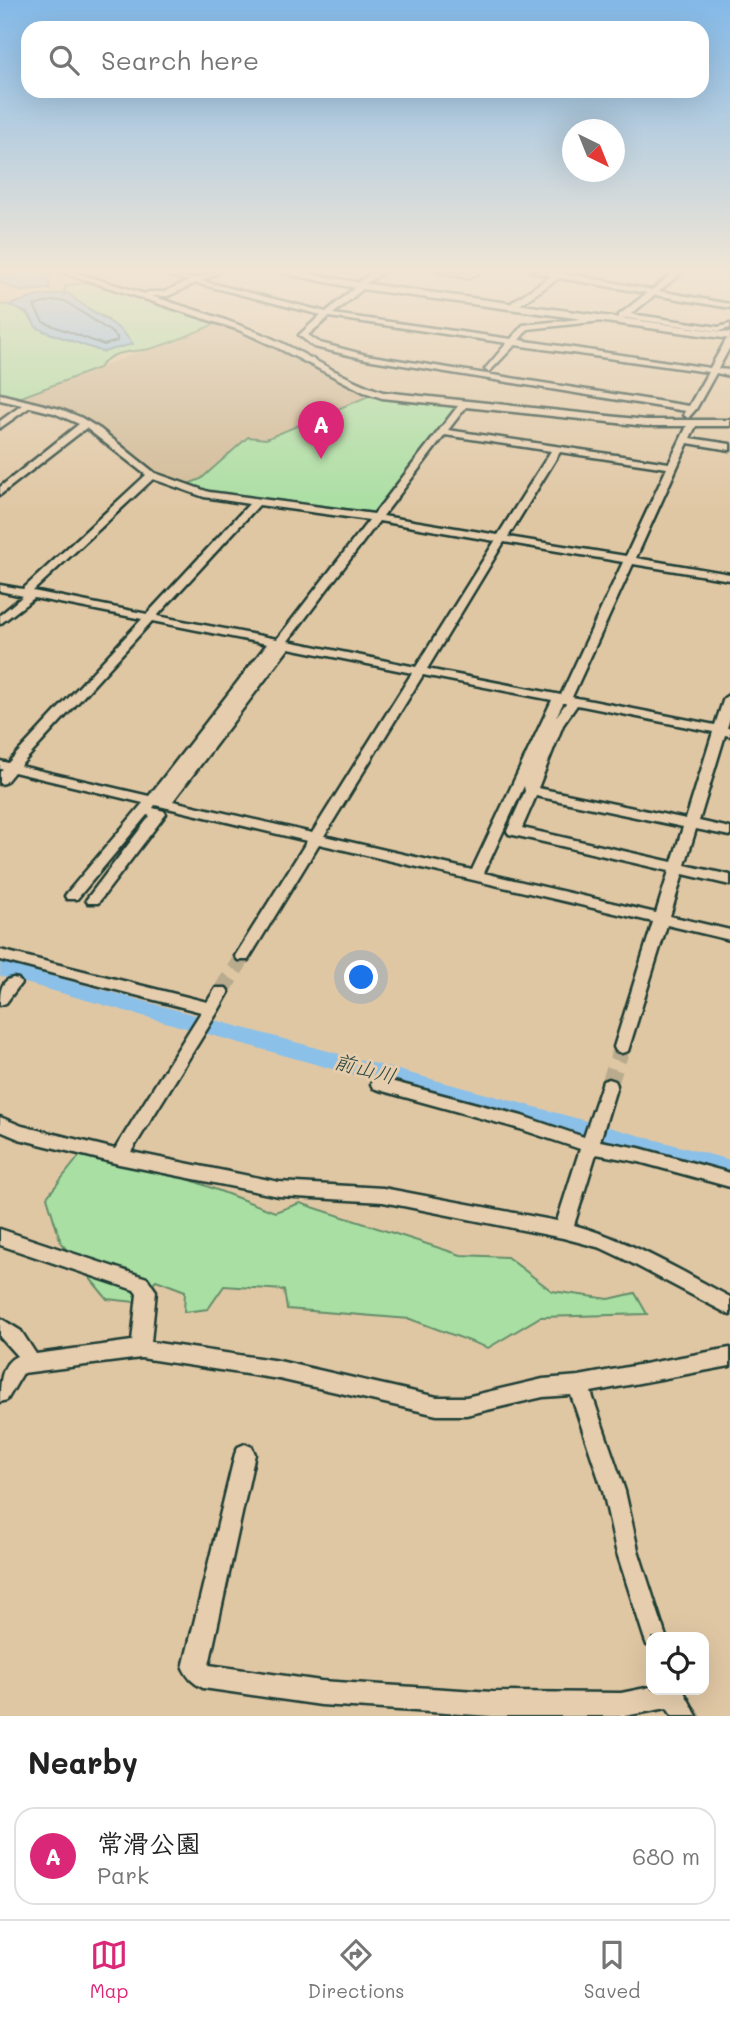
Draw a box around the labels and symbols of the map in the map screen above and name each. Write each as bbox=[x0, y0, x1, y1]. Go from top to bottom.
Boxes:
north arrow bbox=[562, 119, 625, 182]
pin: A bbox=[298, 401, 344, 459]
your location bbox=[344, 960, 378, 994]
water label: 前山川 bbox=[331, 1046, 399, 1089]

